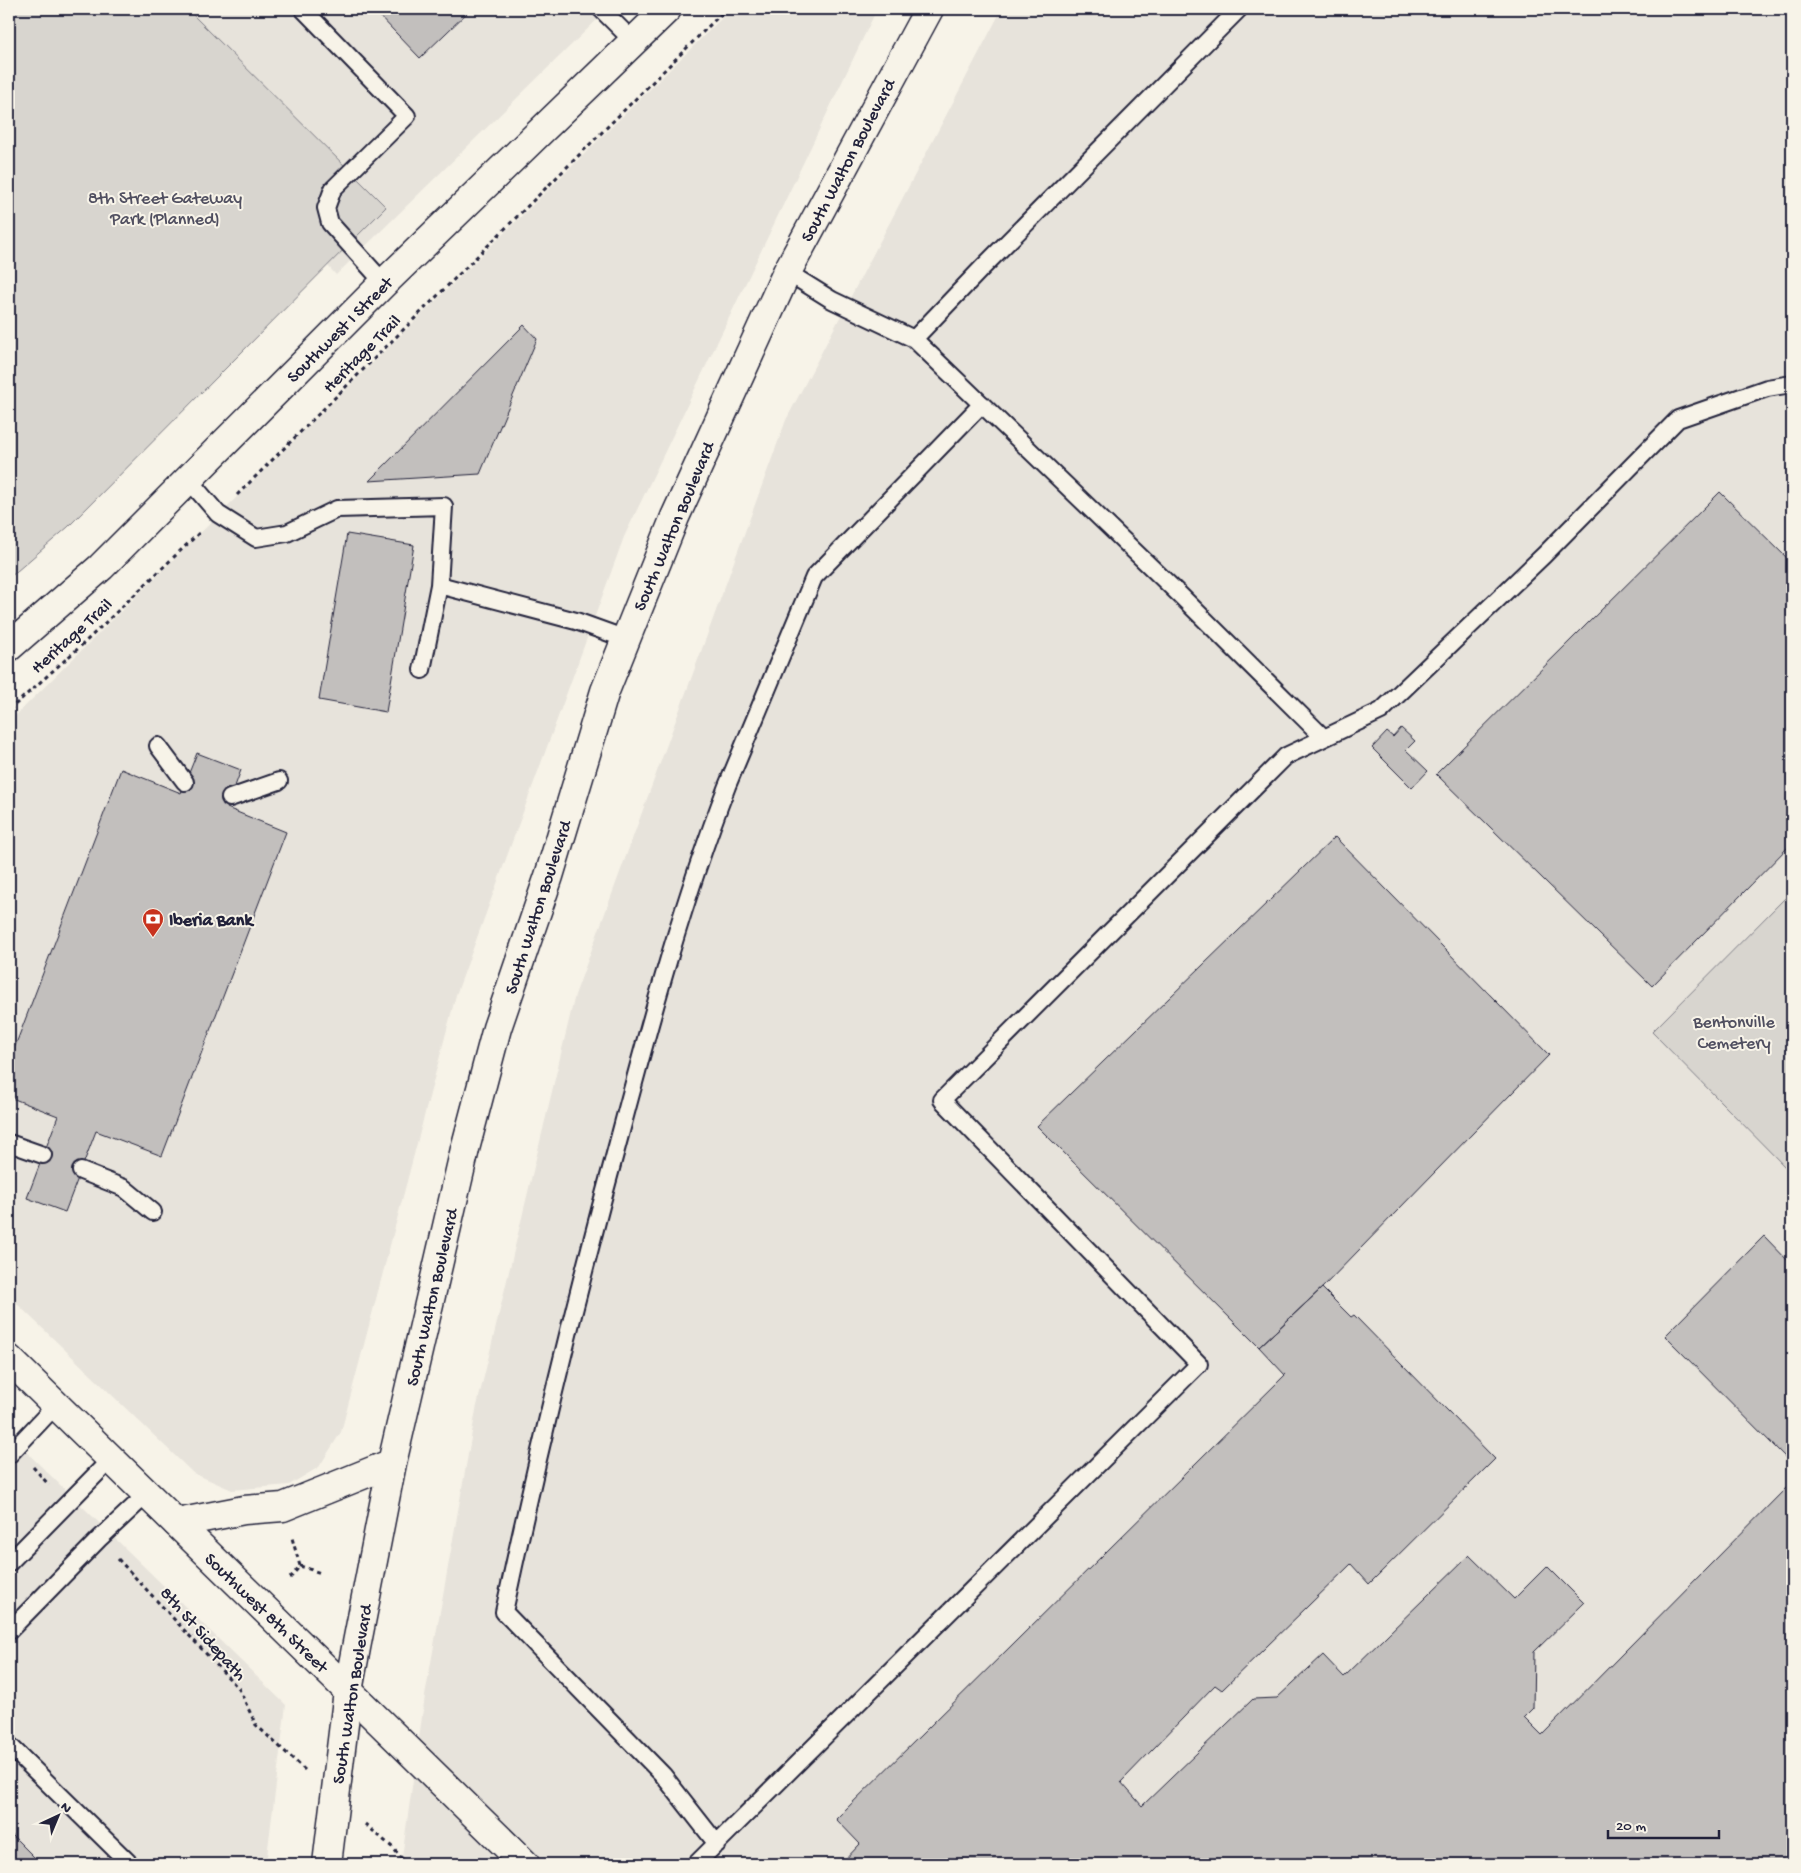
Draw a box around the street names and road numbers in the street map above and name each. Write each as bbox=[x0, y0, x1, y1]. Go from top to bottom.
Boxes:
street label: South Walton Boulevard bbox=[797, 75, 902, 246]
street label: Southwest I Street bbox=[283, 272, 399, 388]
street label: Heritage Trail bbox=[319, 311, 406, 398]
street label: South Walton Boulevard bbox=[630, 438, 721, 615]
street label: Heritage Trail bbox=[28, 595, 118, 679]
street label: South Walton Boulevard bbox=[501, 817, 578, 997]
street label: South Walton Boulevard bbox=[403, 1205, 464, 1388]
street label: Southwest 8th Street bbox=[199, 1549, 333, 1679]
street label: 8th St Sidepath bbox=[155, 1583, 250, 1686]
street label: South Walton Boulevard bbox=[329, 1602, 378, 1786]

